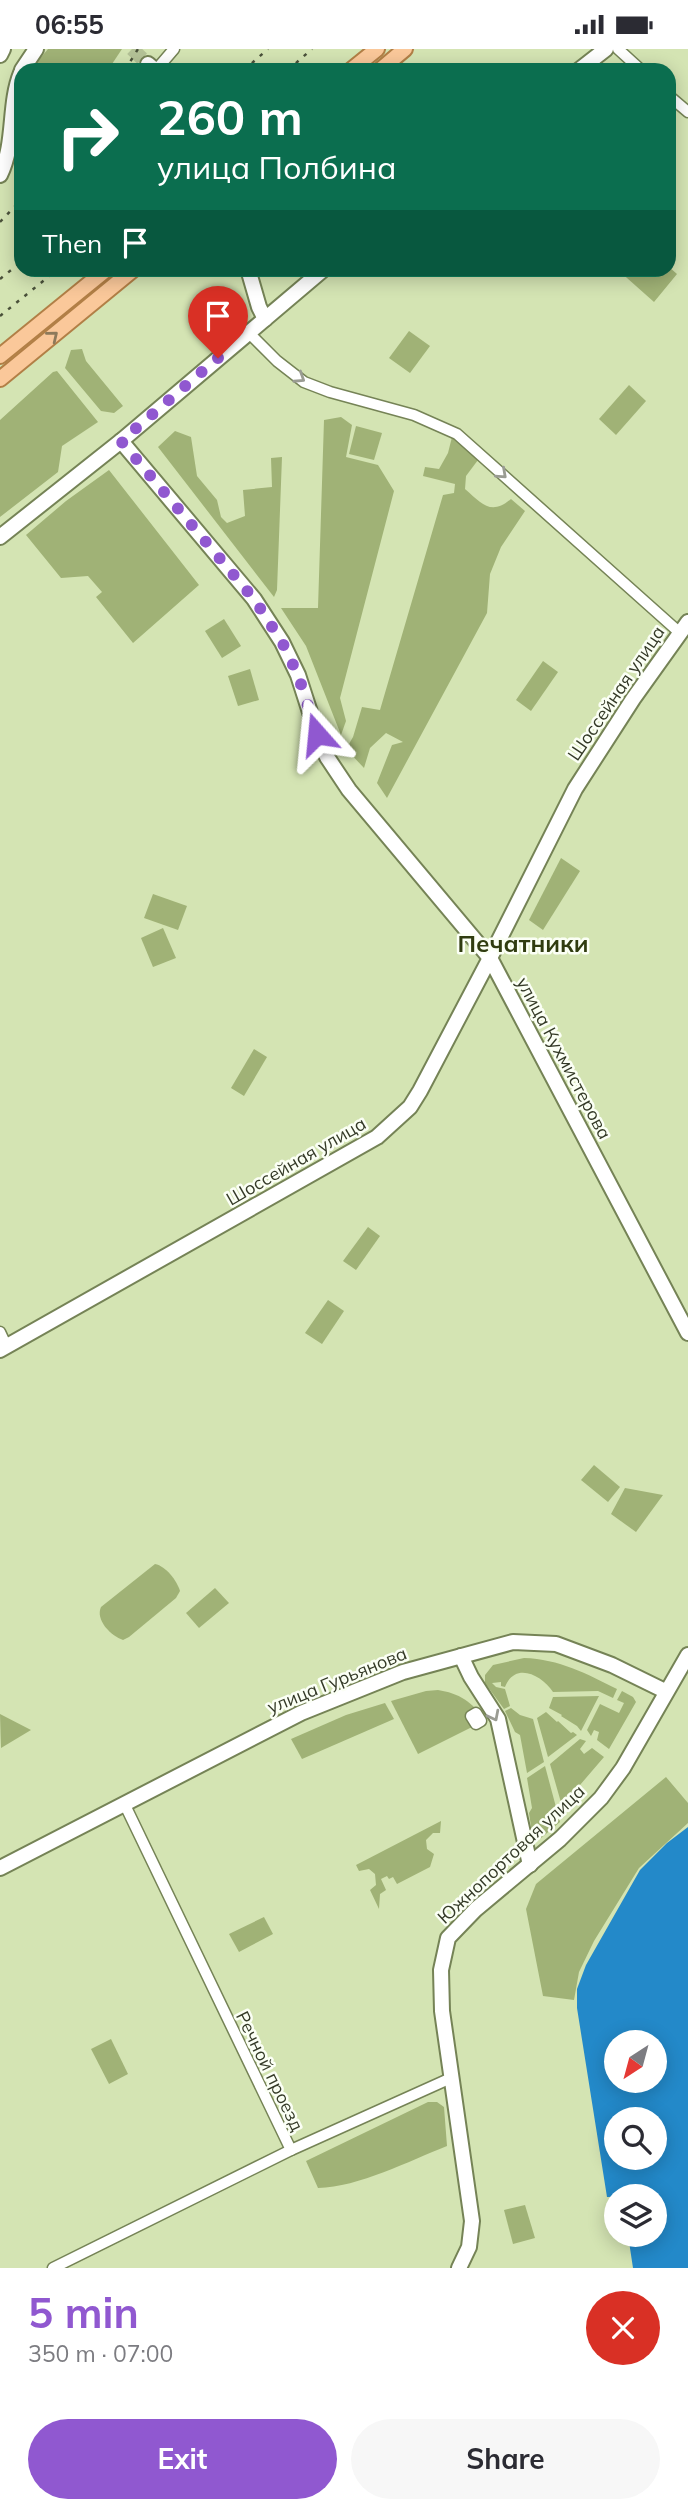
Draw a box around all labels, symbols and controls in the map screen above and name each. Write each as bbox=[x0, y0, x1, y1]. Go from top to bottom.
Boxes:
text: 06:55 bbox=[35, 8, 104, 41]
text: 260 m bbox=[157, 86, 303, 147]
icon: right bbox=[42, 91, 133, 182]
text: улица Полбина bbox=[157, 147, 396, 187]
icon: arrive bbox=[116, 224, 154, 262]
text: Then bbox=[42, 227, 102, 260]
pin bbox=[188, 286, 248, 358]
icon: arrive bbox=[199, 297, 237, 335]
one-way arrow bbox=[44, 332, 57, 344]
one-way arrow bbox=[292, 369, 305, 382]
one-way arrow bbox=[493, 465, 506, 478]
street label: Шоссейная улица bbox=[562, 621, 670, 765]
position arrow bbox=[280, 697, 354, 771]
district label: Печатники bbox=[458, 928, 588, 958]
street label: улица Кухмистерова bbox=[511, 973, 617, 1143]
street label: Шоссейная улица bbox=[222, 1112, 370, 1210]
street label: улица Гурьянова bbox=[264, 1642, 410, 1718]
one-way arrow bbox=[486, 1708, 500, 1721]
street label: Южнопортовая улица bbox=[432, 1780, 590, 1928]
street label: Речной проезд bbox=[231, 2007, 309, 2135]
north arrow bbox=[604, 2030, 667, 2093]
map controls bbox=[604, 2030, 667, 2247]
button: search bbox=[604, 2107, 667, 2170]
button: layers bbox=[604, 2184, 667, 2247]
text: 5 min bbox=[28, 2286, 139, 2339]
button: close bbox=[586, 2291, 660, 2365]
text: 350 m · 07:00 bbox=[28, 2339, 173, 2368]
button: Exit bbox=[28, 2419, 337, 2499]
button: Share bbox=[351, 2419, 660, 2499]

